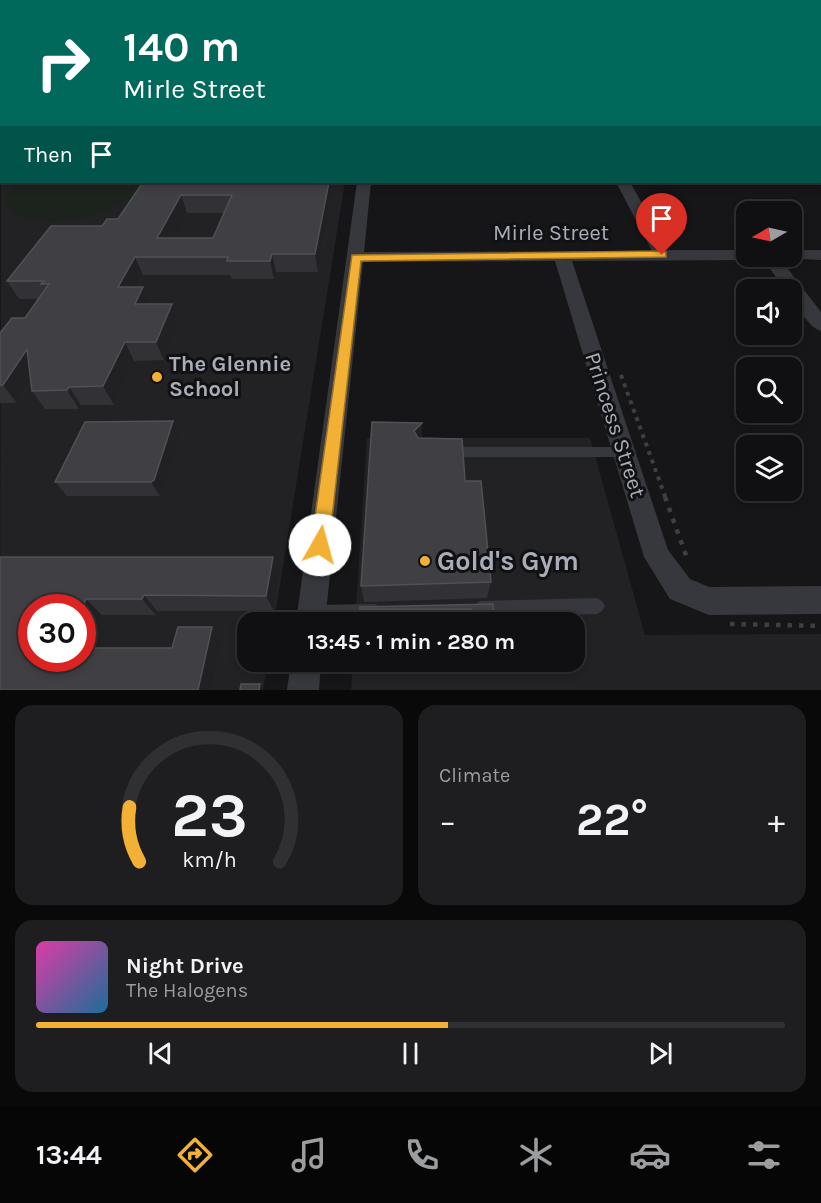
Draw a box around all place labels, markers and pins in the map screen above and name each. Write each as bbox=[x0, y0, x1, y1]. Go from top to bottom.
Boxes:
pin bbox=[636, 193, 687, 255]
place label: The Glennie School bbox=[169, 351, 291, 402]
marker: The Glennie School bbox=[150, 370, 164, 384]
place label: Gold's Gym bbox=[437, 545, 579, 577]
marker: Gold's Gym bbox=[418, 554, 432, 568]

